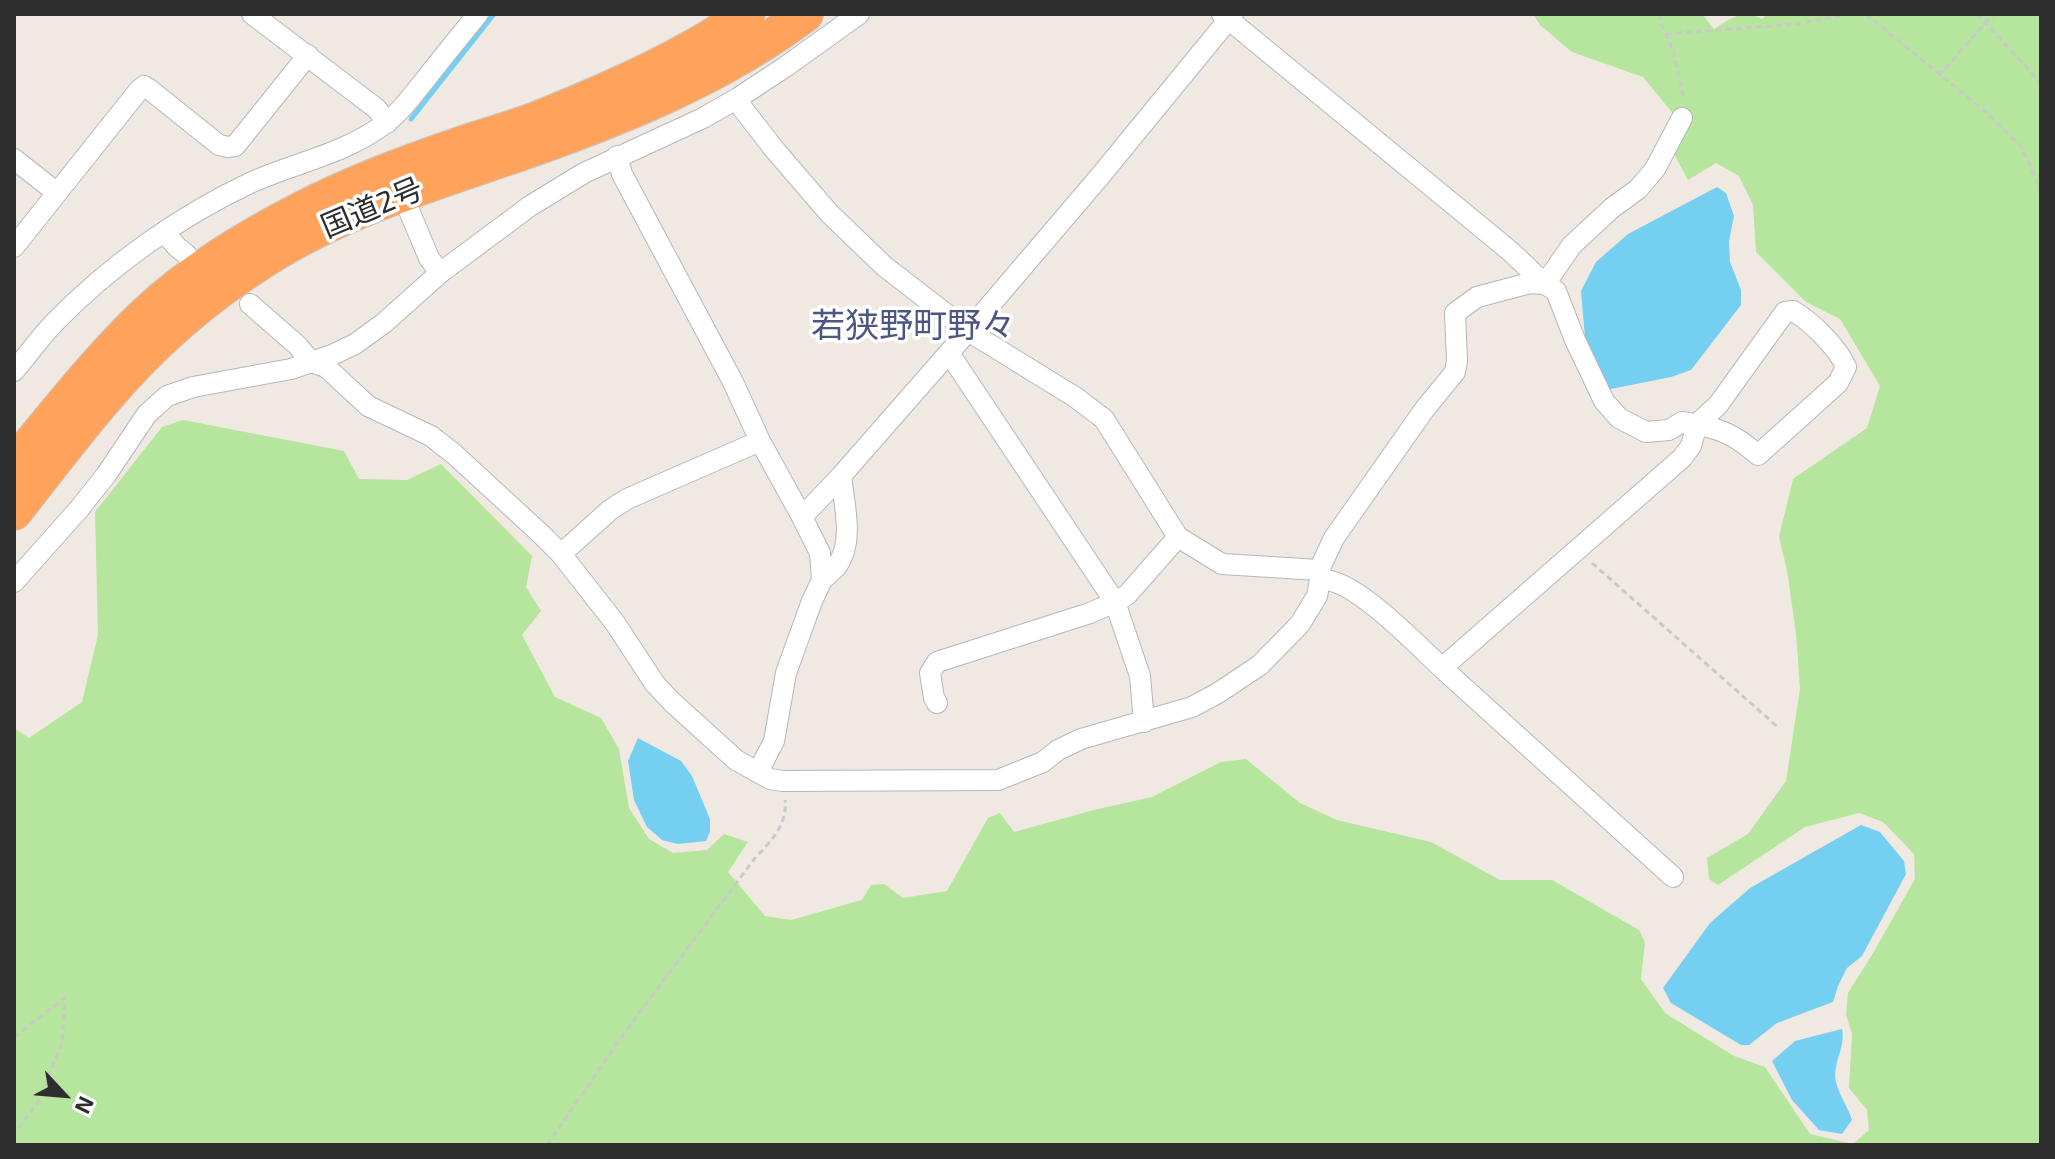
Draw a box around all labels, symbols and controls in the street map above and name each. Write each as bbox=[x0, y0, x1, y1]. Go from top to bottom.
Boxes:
street label: 国道2号 bbox=[316, 171, 428, 245]
district label: 若狭野町野々 bbox=[811, 306, 1015, 346]
north arrow bbox=[24, 1055, 104, 1135]
text: N bbox=[70, 1093, 101, 1118]

